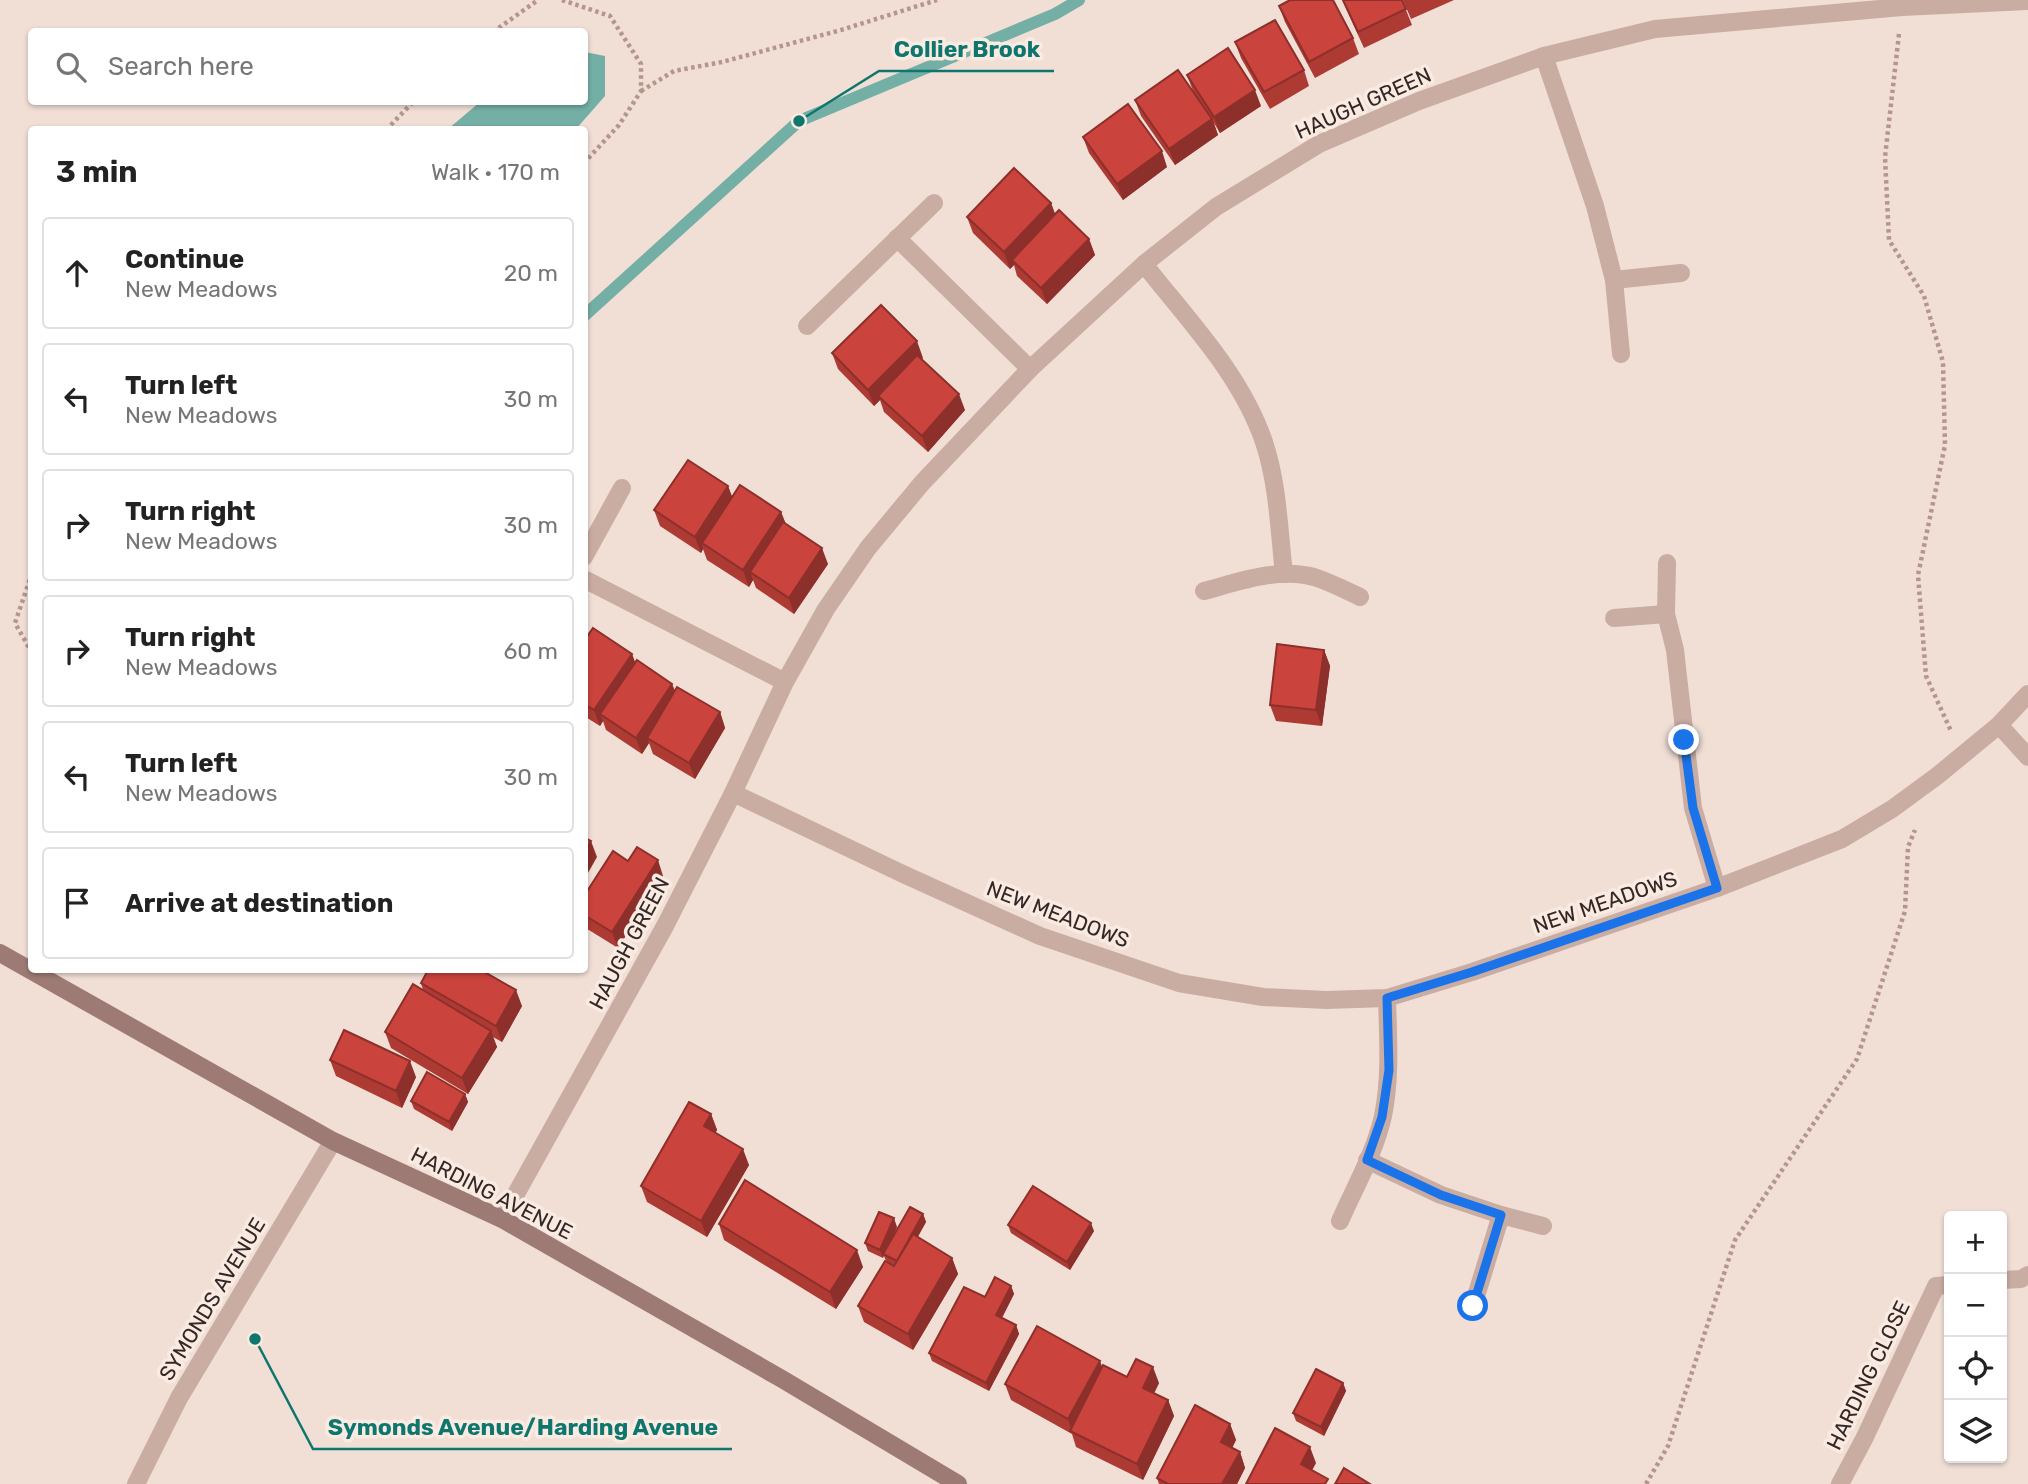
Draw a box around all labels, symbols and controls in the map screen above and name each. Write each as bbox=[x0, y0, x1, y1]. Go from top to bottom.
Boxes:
callout: Collier Brook bbox=[879, 27, 1054, 71]
search box bbox=[28, 28, 588, 105]
text: Collier Brook bbox=[894, 35, 1041, 63]
icon: search bbox=[52, 48, 90, 86]
text: Search here bbox=[108, 51, 254, 82]
street label: HAUGH GREEN bbox=[1291, 62, 1435, 144]
text: 3 min bbox=[56, 154, 138, 190]
text: Walk · 170 m bbox=[431, 158, 560, 186]
text: Continue bbox=[125, 244, 244, 275]
icon: ahead bbox=[58, 254, 96, 292]
text: 20 m bbox=[504, 259, 558, 287]
text: New Meadows bbox=[125, 275, 277, 303]
text: Turn left bbox=[125, 370, 237, 401]
icon: left bbox=[58, 380, 96, 418]
text: 30 m bbox=[503, 385, 558, 413]
text: New Meadows bbox=[125, 401, 277, 429]
text: Turn right bbox=[125, 496, 255, 527]
icon: right bbox=[58, 506, 96, 544]
text: 30 m bbox=[503, 511, 558, 539]
text: New Meadows bbox=[125, 527, 277, 555]
text: Turn right bbox=[125, 622, 255, 653]
icon: right bbox=[58, 632, 96, 670]
text: 60 m bbox=[503, 637, 558, 665]
text: New Meadows bbox=[125, 653, 277, 681]
route end bbox=[1668, 724, 1699, 755]
text: Turn left bbox=[125, 748, 237, 779]
icon: left bbox=[58, 758, 96, 796]
text: 30 m bbox=[503, 763, 558, 791]
text: New Meadows bbox=[125, 779, 277, 807]
street label: NEW MEADOWS bbox=[1530, 866, 1680, 938]
street label: HAUGH GREEN bbox=[584, 873, 674, 1013]
street label: NEW MEADOWS bbox=[983, 875, 1133, 953]
icon: arrive bbox=[58, 884, 96, 922]
text: Arrive at destination bbox=[125, 888, 393, 919]
street label: HARDING AVENUE bbox=[407, 1141, 577, 1245]
map controls bbox=[1944, 1211, 2007, 1463]
button: + bbox=[1944, 1211, 2007, 1274]
street label: SYMONDS AVENUE bbox=[154, 1213, 270, 1385]
button: − bbox=[1944, 1274, 2007, 1337]
route start bbox=[1457, 1290, 1488, 1321]
street label: HARDING CLOSE bbox=[1821, 1296, 1915, 1454]
button: locate bbox=[1944, 1337, 2007, 1400]
button: layers bbox=[1944, 1400, 2007, 1463]
callout: Symonds Avenue/Harding Avenue bbox=[313, 1405, 732, 1449]
text: Symonds Avenue/Harding Avenue bbox=[328, 1413, 718, 1441]

